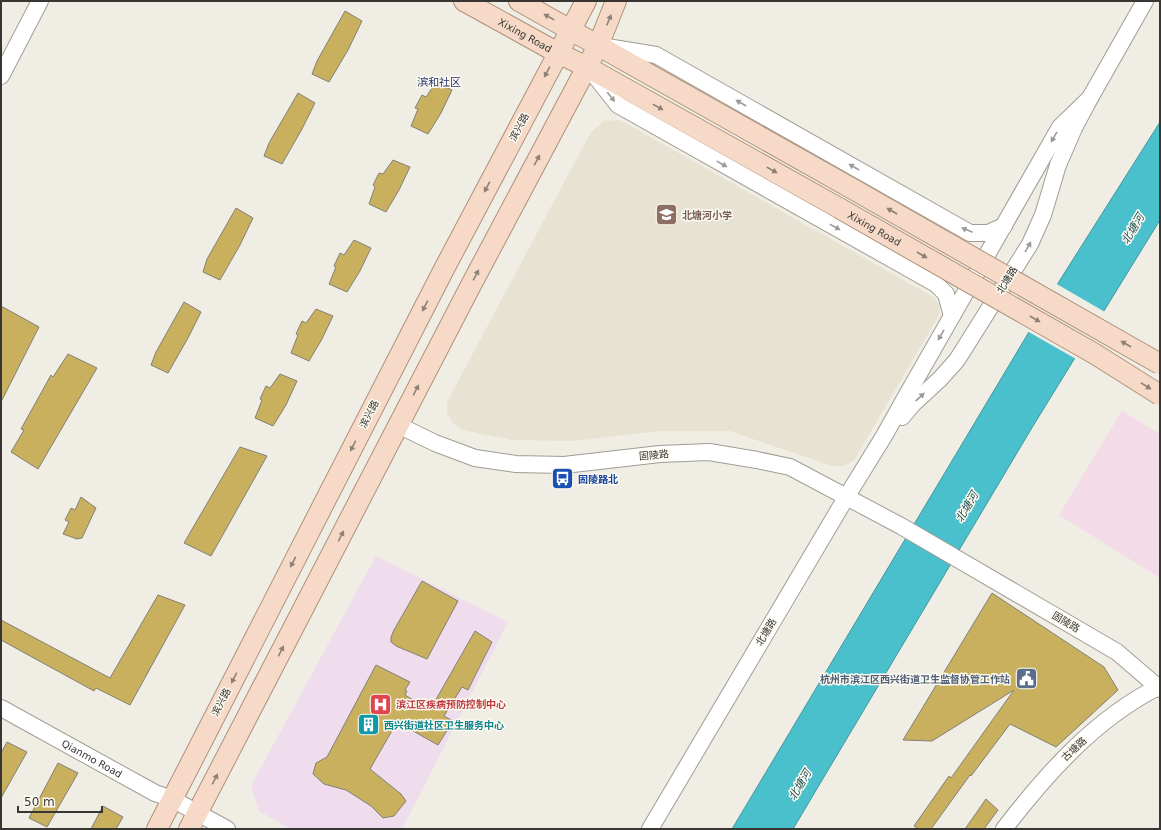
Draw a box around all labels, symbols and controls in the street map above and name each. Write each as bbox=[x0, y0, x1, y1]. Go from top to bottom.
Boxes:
one-way arrow bbox=[606, 13, 612, 25]
one-way arrow bbox=[543, 14, 555, 21]
street label: Xixing Road bbox=[497, 16, 554, 54]
one-way arrow bbox=[544, 66, 551, 78]
district label: 滨和社区 bbox=[417, 76, 461, 89]
one-way arrow bbox=[607, 91, 616, 102]
one-way arrow bbox=[735, 99, 747, 106]
one-way arrow bbox=[652, 103, 664, 110]
street label: 滨兴路 bbox=[507, 111, 531, 143]
one-way arrow bbox=[1051, 131, 1058, 143]
one-way arrow bbox=[534, 154, 540, 166]
one-way arrow bbox=[716, 160, 728, 167]
one-way arrow bbox=[848, 164, 860, 170]
one-way arrow bbox=[766, 167, 778, 174]
one-way arrow bbox=[484, 182, 490, 193]
school or university icon: 北塘河小学 bbox=[654, 202, 680, 228]
one-way arrow bbox=[886, 208, 897, 215]
place label: 北塘河小学 bbox=[682, 209, 732, 221]
street label: Xixing Road bbox=[846, 209, 903, 248]
water label: 北塘河 bbox=[1119, 210, 1148, 246]
one-way arrow bbox=[829, 224, 841, 231]
one-way arrow bbox=[961, 227, 973, 234]
one-way arrow bbox=[1024, 241, 1031, 253]
one-way arrow bbox=[916, 252, 928, 258]
street label: 北塘路 bbox=[994, 264, 1020, 296]
one-way arrow bbox=[473, 269, 479, 281]
one-way arrow bbox=[422, 300, 428, 312]
one-way arrow bbox=[1029, 316, 1041, 323]
one-way arrow bbox=[938, 329, 944, 341]
one-way arrow bbox=[1120, 341, 1132, 348]
one-way arrow bbox=[1141, 382, 1151, 390]
one-way arrow bbox=[413, 385, 419, 396]
one-way arrow bbox=[915, 393, 926, 402]
street label: 滨兴路 bbox=[357, 398, 381, 430]
one-way arrow bbox=[350, 441, 356, 452]
street label: 固陵路 bbox=[639, 448, 669, 462]
bus stop icon: 固陵路北 bbox=[550, 466, 576, 492]
place label: 固陵路北 bbox=[578, 474, 618, 485]
water label: 北塘河 bbox=[953, 488, 982, 524]
one-way arrow bbox=[338, 530, 344, 541]
one-way arrow bbox=[290, 556, 297, 568]
street label: 固陵路 bbox=[1050, 610, 1082, 634]
street label: 北塘路 bbox=[754, 616, 778, 648]
one-way arrow bbox=[278, 645, 284, 657]
public building icon: 杭州市滨江区西兴街道卫生监督协管工作站 bbox=[1013, 666, 1039, 692]
one-way arrow bbox=[231, 672, 237, 684]
place label: 杭州市滨江区西兴街道卫生监督协管工作站 bbox=[820, 673, 1010, 685]
street label: 滨兴路 bbox=[209, 686, 233, 718]
hospital icon: 滨江区疾病预防控制中心 bbox=[368, 691, 394, 717]
place label: 滨江区疾病预防控制中心 bbox=[396, 698, 506, 710]
building icon: 西兴街道社区卫生服务中心 bbox=[355, 712, 381, 738]
place label: 西兴街道社区卫生服务中心 bbox=[384, 719, 504, 731]
street label: 古塘路 bbox=[1059, 735, 1089, 763]
street label: Qianmo Road bbox=[60, 737, 124, 779]
water label: 北塘河 bbox=[786, 766, 815, 802]
one-way arrow bbox=[212, 773, 218, 785]
scale bar bbox=[18, 788, 102, 814]
text: 50 m bbox=[24, 795, 55, 809]

